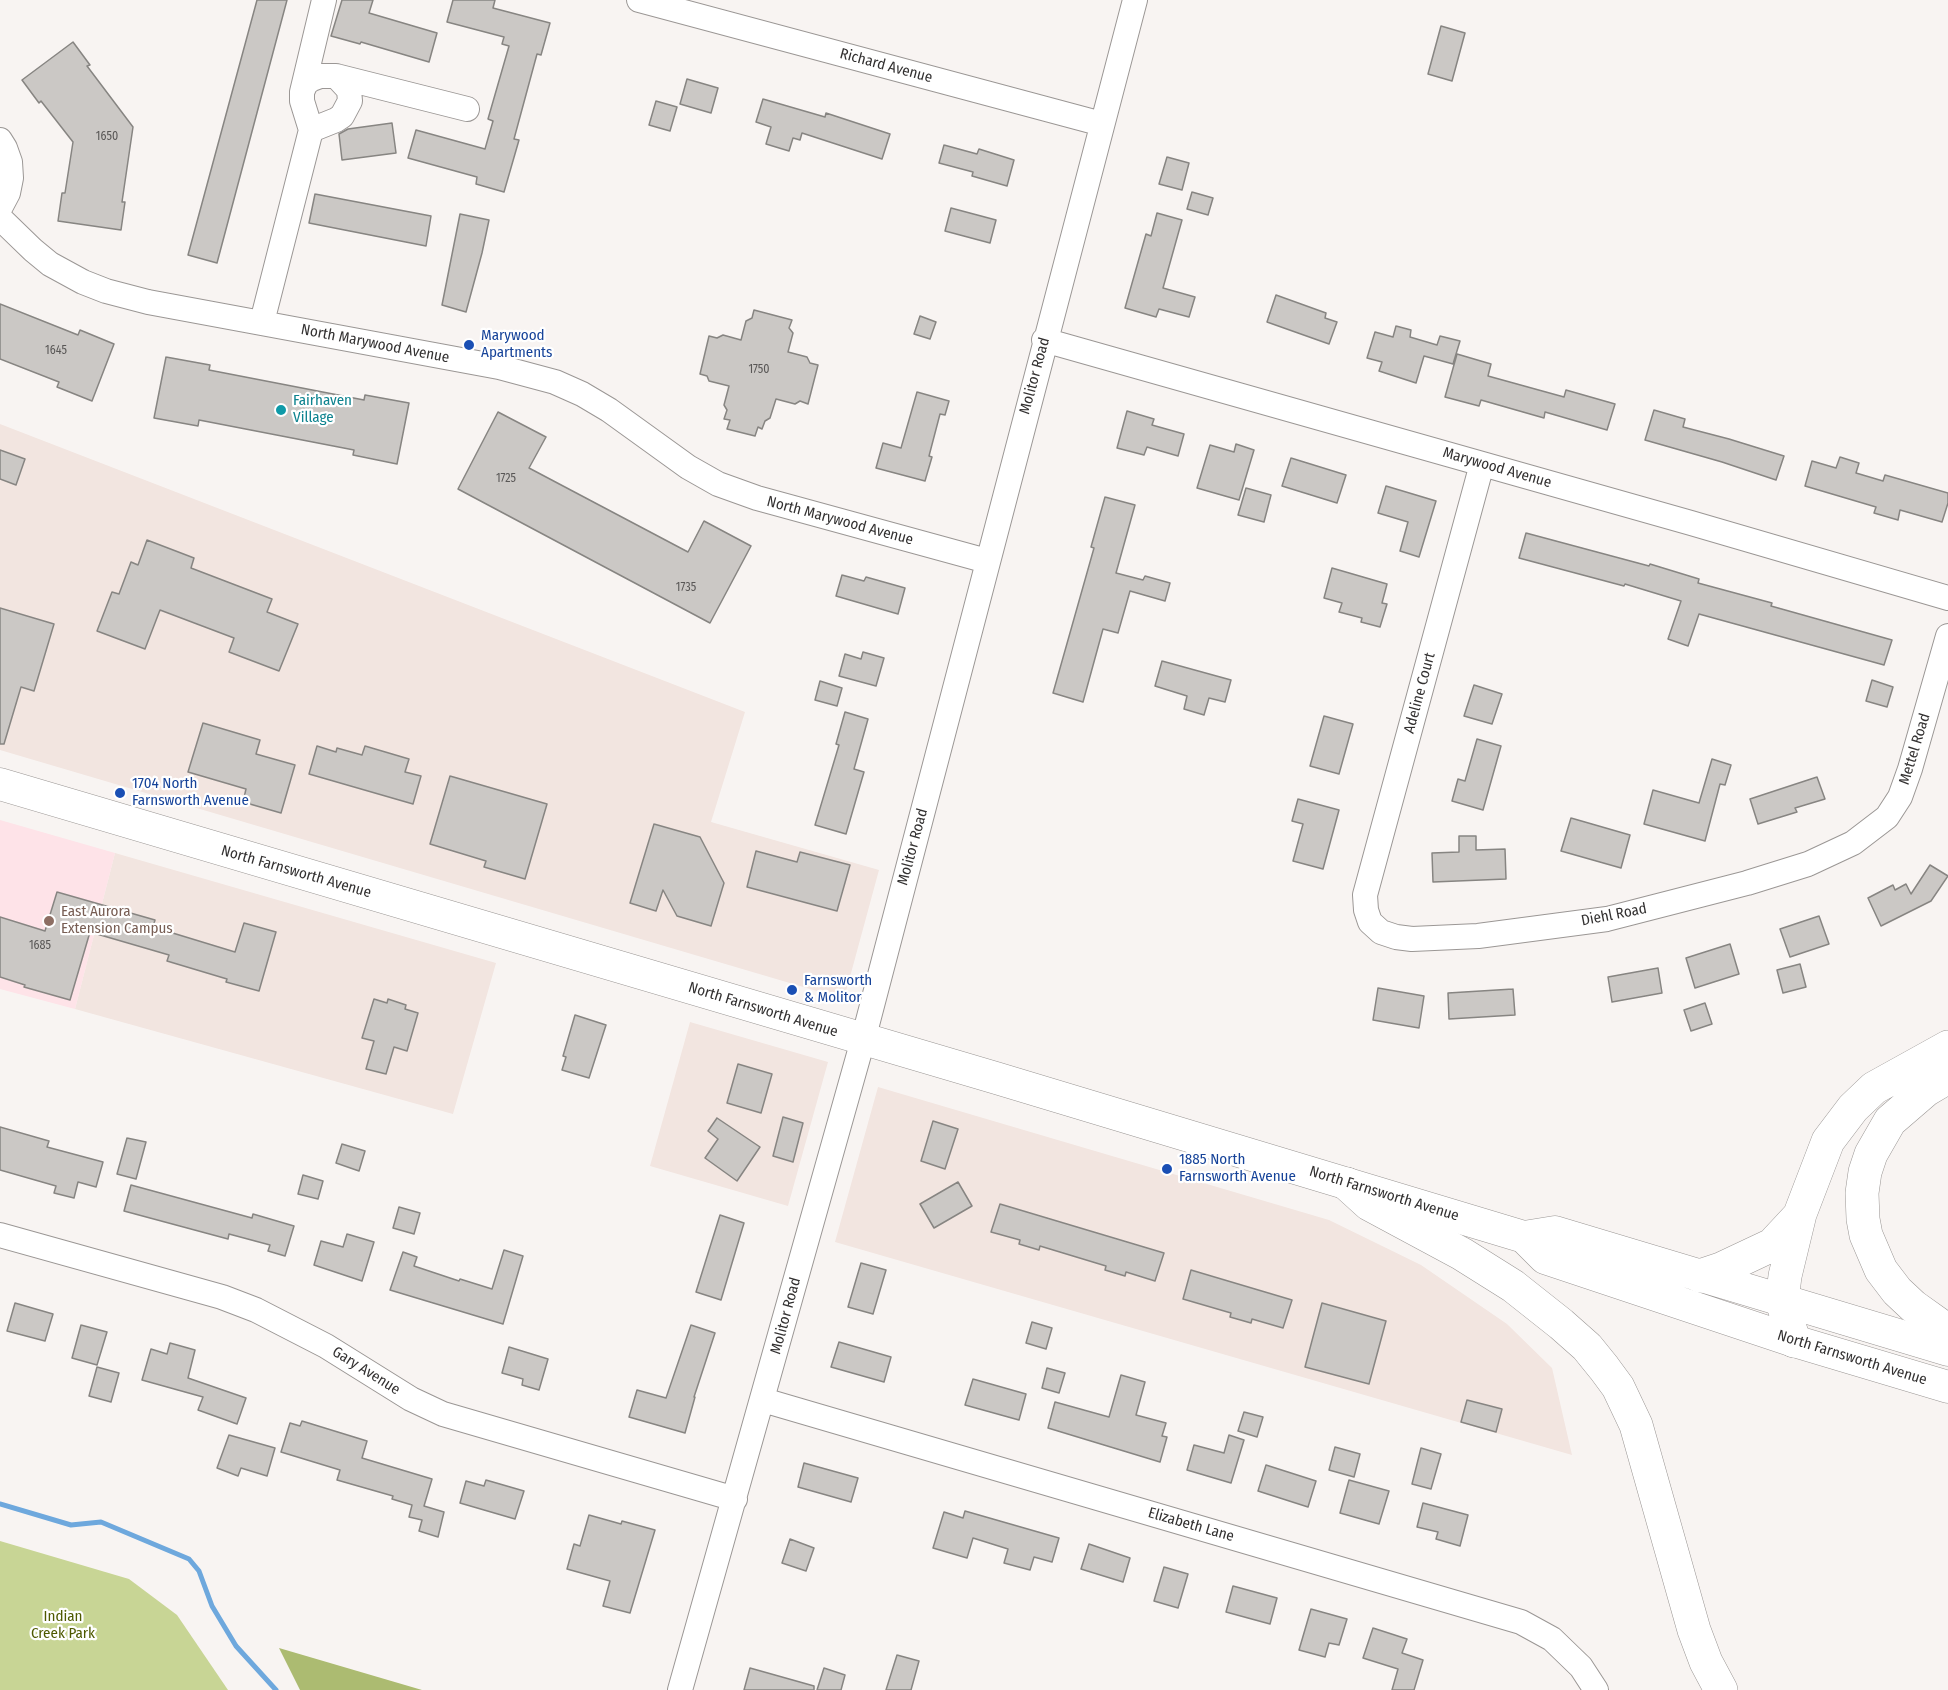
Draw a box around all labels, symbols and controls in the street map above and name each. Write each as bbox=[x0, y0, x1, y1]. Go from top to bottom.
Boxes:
street label: Richard Avenue bbox=[838, 45, 934, 87]
house number: 1650 bbox=[96, 130, 118, 144]
street label: North Marywood Avenue bbox=[299, 321, 451, 367]
place label: Marywood Apartments bbox=[481, 327, 552, 362]
street label: Molitor Road bbox=[1016, 336, 1054, 416]
marker: Marywood Apartments bbox=[462, 338, 476, 352]
house number: 1645 bbox=[45, 344, 67, 358]
house number: 1750 bbox=[748, 363, 770, 377]
place label: Fairhaven Village bbox=[293, 392, 352, 427]
marker: Fairhaven Village bbox=[274, 403, 288, 417]
street label: Marywood Avenue bbox=[1441, 444, 1553, 492]
house number: 1725 bbox=[496, 472, 516, 486]
street label: North Marywood Avenue bbox=[765, 493, 915, 549]
house number: 1735 bbox=[676, 581, 696, 595]
street label: Adeline Court bbox=[1401, 651, 1439, 735]
street label: Mettel Road bbox=[1896, 711, 1934, 787]
place label: 1704 North Farnsworth Avenue bbox=[132, 775, 249, 810]
marker: 1704 North Farnsworth Avenue bbox=[113, 786, 127, 800]
street label: Molitor Road bbox=[894, 807, 932, 887]
street label: North Farnsworth Avenue bbox=[219, 842, 373, 902]
street label: Diehl Road bbox=[1580, 900, 1648, 930]
place label: East Aurora Extension Campus bbox=[61, 903, 173, 938]
marker: East Aurora Extension Campus bbox=[42, 914, 56, 928]
house number: 1685 bbox=[29, 939, 51, 953]
place label: Farnsworth & Molitor bbox=[804, 972, 872, 1007]
street label: North Farnsworth Avenue bbox=[686, 979, 840, 1041]
marker: Farnsworth & Molitor bbox=[785, 983, 799, 997]
place label: 1885 North Farnsworth Avenue bbox=[1179, 1151, 1296, 1186]
marker: 1885 North Farnsworth Avenue bbox=[1160, 1162, 1174, 1176]
street label: North Farnsworth Avenue bbox=[1307, 1163, 1461, 1225]
street label: Molitor Road bbox=[767, 1276, 805, 1356]
street label: North Farnsworth Avenue bbox=[1775, 1327, 1929, 1389]
street label: Gary Avenue bbox=[329, 1343, 403, 1399]
street label: Elizabeth Lane bbox=[1146, 1504, 1236, 1546]
park label: Indian Creek Park bbox=[31, 1608, 95, 1643]

